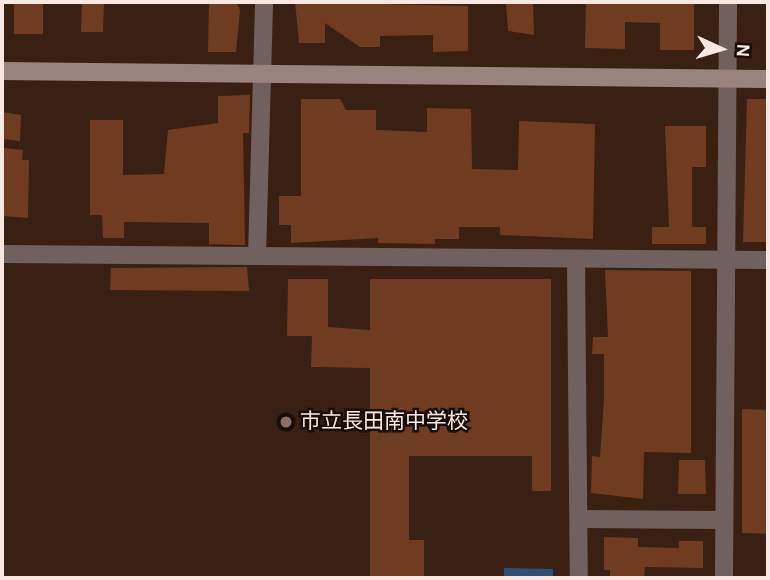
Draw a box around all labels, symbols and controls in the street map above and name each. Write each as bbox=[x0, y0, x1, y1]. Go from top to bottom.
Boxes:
north arrow bbox=[686, 14, 756, 84]
text: N bbox=[733, 43, 752, 58]
place label: 市立長田南中学校 bbox=[300, 409, 468, 435]
marker: 市立長田南中学校 bbox=[278, 414, 294, 430]

